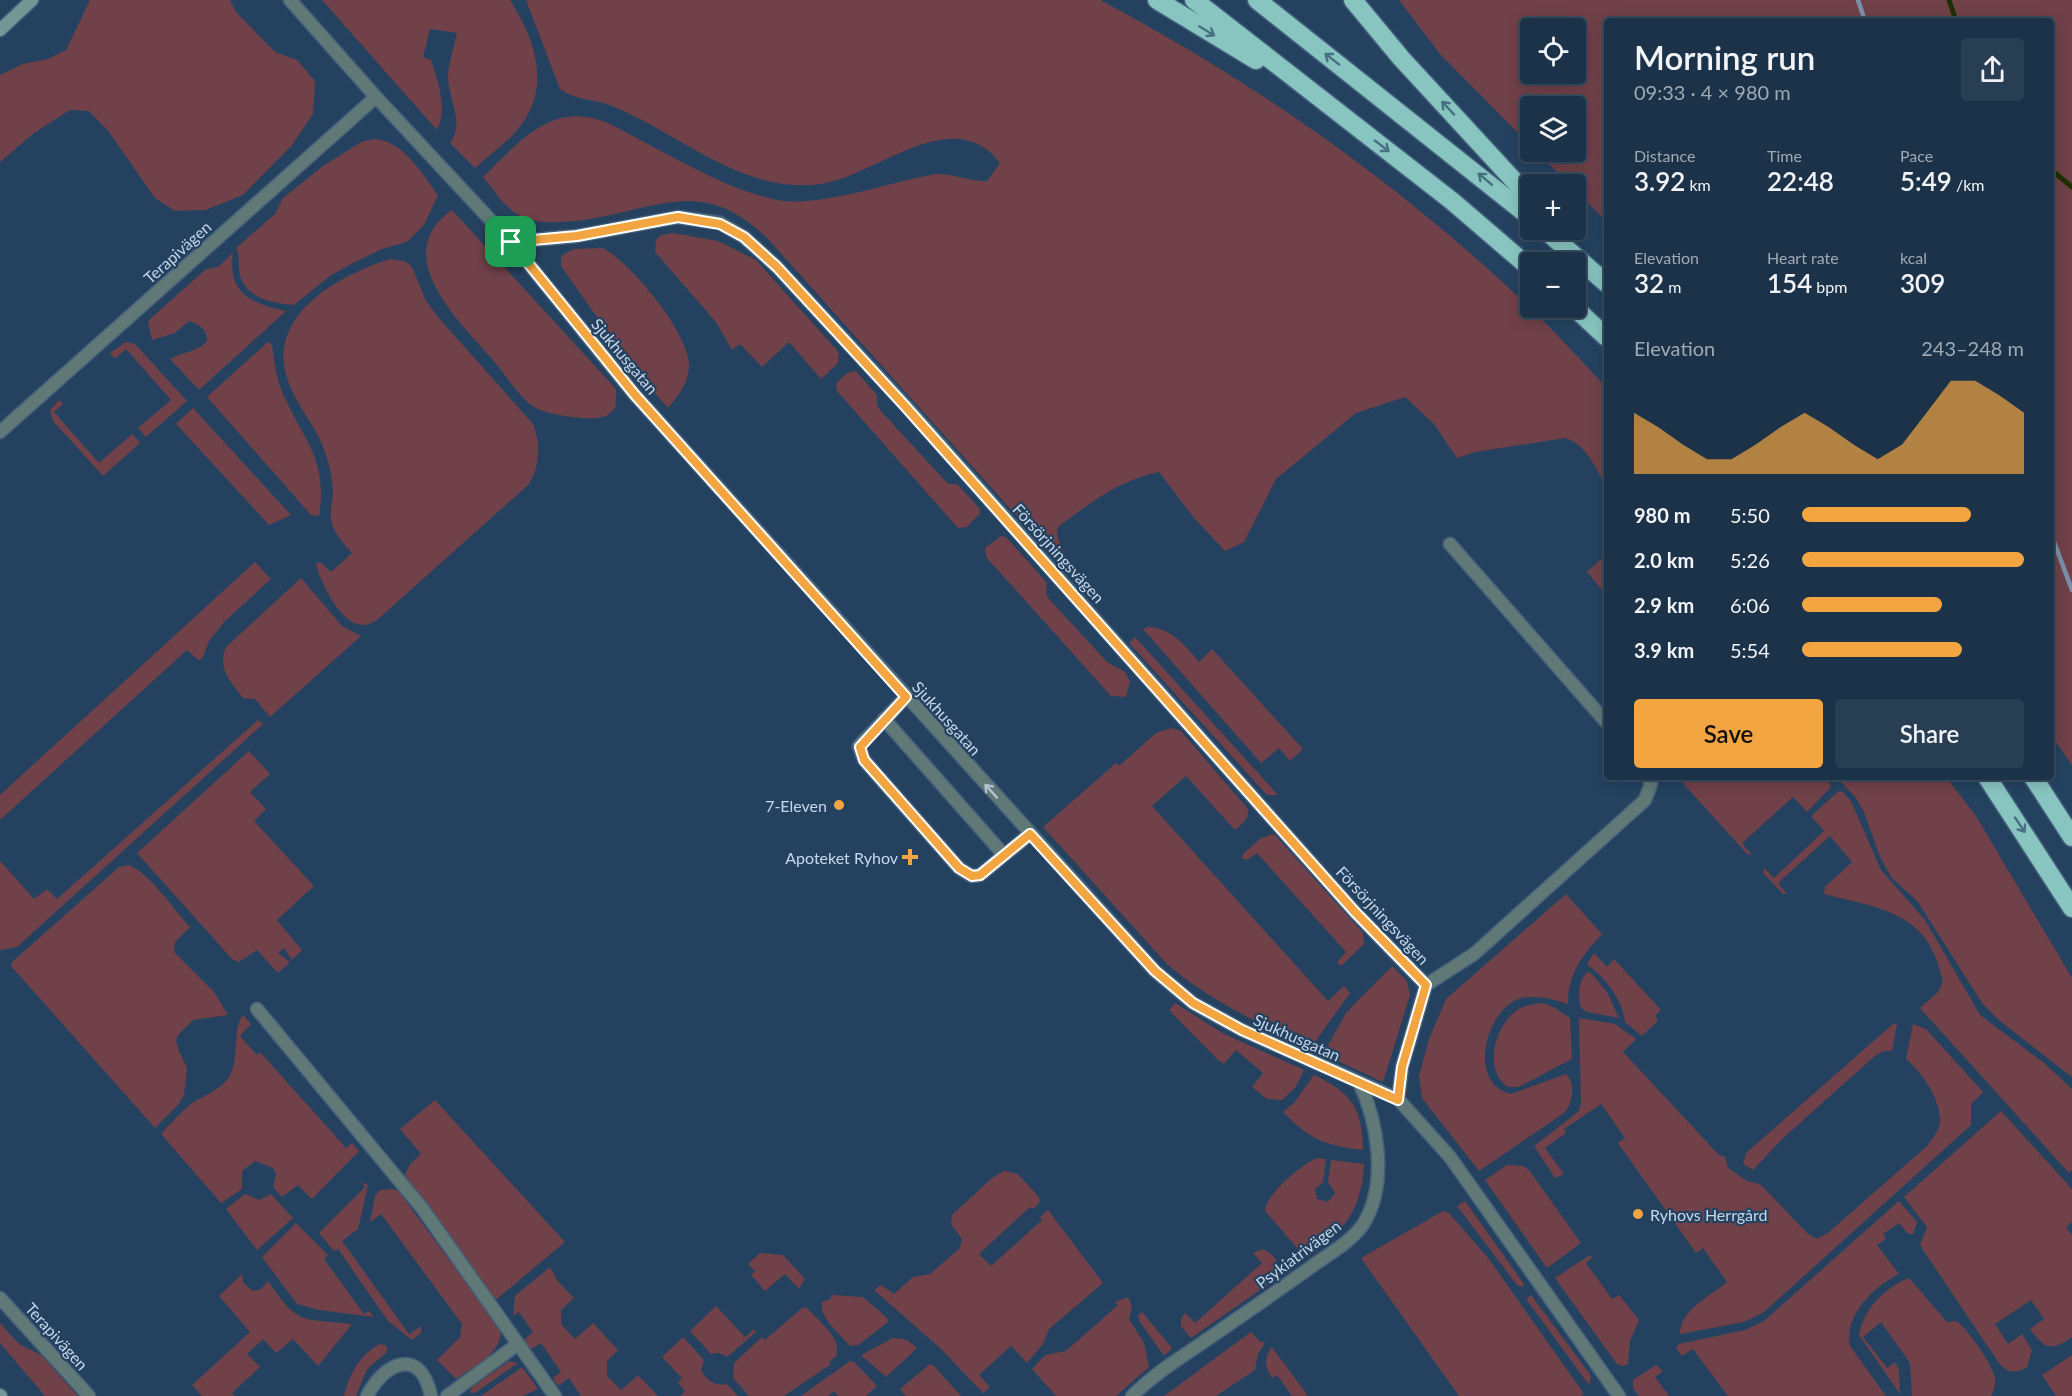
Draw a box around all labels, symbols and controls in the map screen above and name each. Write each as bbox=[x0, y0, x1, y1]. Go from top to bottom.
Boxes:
map controls bbox=[1520, 18, 1586, 318]
button: locate bbox=[1520, 18, 1586, 84]
one-way arrow bbox=[1198, 25, 1215, 37]
text: Morning run bbox=[1634, 37, 1815, 77]
button: share bbox=[1961, 38, 2024, 101]
one-way arrow bbox=[1324, 52, 1340, 65]
text: 09:33 · 4 × 980 m bbox=[1634, 80, 1791, 104]
button: layers bbox=[1520, 96, 1586, 162]
one-way arrow bbox=[1441, 101, 1455, 116]
one-way arrow bbox=[1374, 139, 1390, 152]
text: Distance bbox=[1634, 146, 1695, 165]
text: Time bbox=[1767, 146, 1802, 165]
text: Pace bbox=[1900, 146, 1933, 165]
text: 3.92 bbox=[1634, 165, 1685, 197]
text: 22:48 bbox=[1767, 165, 1834, 197]
text: 5:49 bbox=[1900, 165, 1952, 197]
one-way arrow bbox=[1477, 173, 1493, 186]
button: + bbox=[1520, 174, 1586, 240]
text: km bbox=[1685, 175, 1711, 194]
text: /km bbox=[1952, 175, 1984, 194]
pin bbox=[485, 216, 536, 267]
street label: Terapivägen bbox=[139, 217, 215, 287]
icon: arrive bbox=[494, 225, 527, 258]
text: Elevation bbox=[1634, 248, 1699, 267]
text: Heart rate bbox=[1767, 248, 1839, 267]
text: kcal bbox=[1900, 248, 1927, 267]
button: − bbox=[1520, 252, 1586, 318]
text: 32 bbox=[1634, 267, 1664, 299]
text: 154 bbox=[1767, 267, 1812, 299]
text: 309 bbox=[1900, 267, 1945, 299]
text: m bbox=[1664, 277, 1681, 296]
text: bpm bbox=[1812, 277, 1847, 296]
street label: Sjukhusgatan bbox=[588, 314, 662, 398]
text: Elevation bbox=[1634, 336, 1715, 360]
text: 243–248 m bbox=[1921, 336, 2024, 360]
street label: Försörjningsvägen bbox=[1009, 499, 1109, 607]
text: 980 m bbox=[1634, 503, 1690, 527]
text: 5:50 bbox=[1730, 503, 1770, 527]
text: 2.0 km bbox=[1634, 548, 1694, 572]
text: 5:26 bbox=[1730, 548, 1770, 572]
text: 2.9 km bbox=[1634, 593, 1694, 617]
text: 6:06 bbox=[1730, 593, 1770, 617]
text: 3.9 km bbox=[1634, 638, 1694, 662]
text: 5:54 bbox=[1730, 638, 1770, 662]
street label: Sjukhusgatan bbox=[909, 677, 985, 759]
button: Save bbox=[1634, 699, 1823, 768]
button: Share bbox=[1835, 699, 2024, 768]
one-way arrow bbox=[984, 784, 998, 799]
place label: 7-Eleven bbox=[765, 796, 827, 815]
marker: 7-Eleven bbox=[832, 798, 846, 812]
one-way arrow bbox=[2014, 817, 2026, 833]
place label: Apoteket Ryhov bbox=[785, 848, 899, 867]
marker: Apoteket Ryhov bbox=[903, 850, 917, 864]
street label: Försörjningsvägen bbox=[1333, 862, 1433, 968]
street label: Sjukhusgatan bbox=[1251, 1009, 1343, 1065]
place label: Ryhovs Herrgård bbox=[1650, 1205, 1768, 1224]
marker: Ryhovs Herrgård bbox=[1631, 1207, 1645, 1221]
street label: Psykiatrivägen bbox=[1252, 1216, 1344, 1292]
street label: Terapivägen bbox=[22, 1298, 92, 1374]

